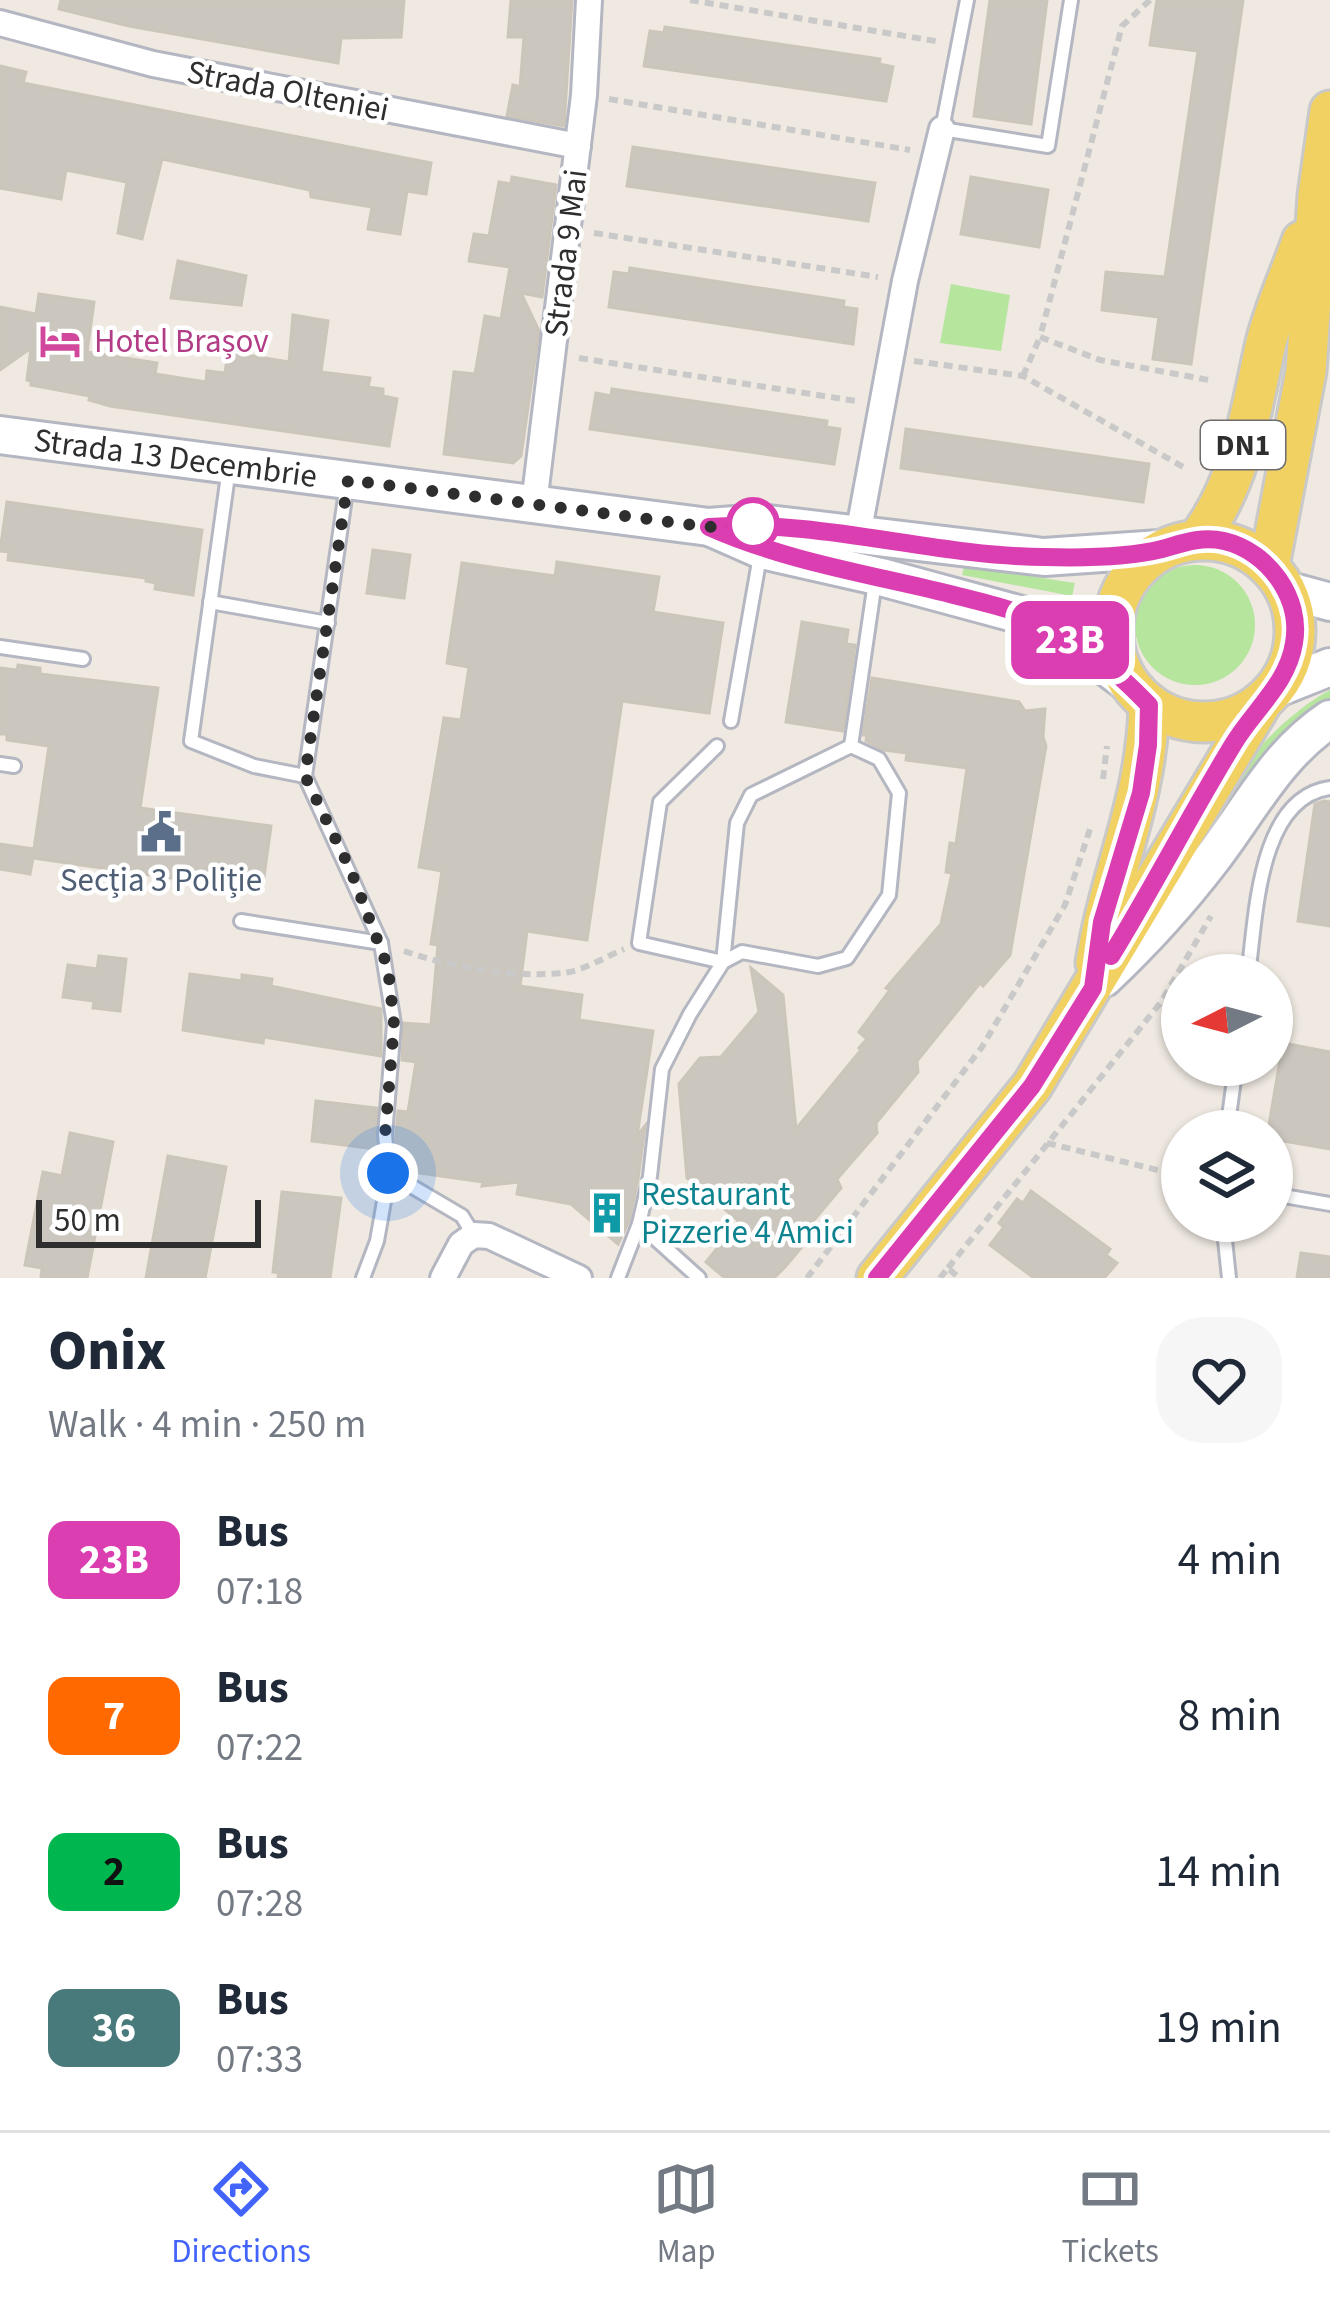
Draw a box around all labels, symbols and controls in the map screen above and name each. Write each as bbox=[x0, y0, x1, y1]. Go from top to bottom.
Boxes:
street label: Strada Olteniei bbox=[183, 48, 393, 134]
street label: Strada 9 Mai bbox=[532, 166, 600, 340]
hotel icon: Hotel Brașov bbox=[37, 318, 83, 364]
place label: Hotel Brașov bbox=[94, 318, 269, 365]
street label: Strada 13 Decembrie bbox=[31, 416, 320, 499]
road number: DN1 bbox=[1201, 421, 1285, 469]
unlabelled marker bbox=[728, 499, 778, 549]
line badge: 23B bbox=[1001, 601, 1139, 679]
text: 23B bbox=[1035, 610, 1105, 670]
public building icon: Secția 3 Poliție bbox=[138, 809, 184, 855]
place label: Secția 3 Poliție bbox=[60, 857, 262, 904]
north arrow bbox=[1161, 954, 1293, 1086]
map controls bbox=[1161, 954, 1293, 1242]
button: layers bbox=[1161, 1110, 1293, 1242]
your location bbox=[358, 1143, 418, 1203]
place label: Restaurant Pizzerie 4 Amici bbox=[641, 1171, 854, 1256]
building icon: Restaurant Pizzerie 4 Amici bbox=[584, 1190, 630, 1236]
scale bar bbox=[36, 1194, 261, 1247]
text: 50 m bbox=[54, 1197, 121, 1244]
text: Onix bbox=[48, 1311, 166, 1392]
button: heart bbox=[1156, 1317, 1282, 1443]
text: Walk · 4 min · 250 m bbox=[48, 1397, 366, 1453]
text: Bus bbox=[216, 1500, 289, 1564]
text: 4 min bbox=[1178, 1528, 1282, 1592]
text: 23B bbox=[79, 1530, 149, 1590]
text: 07:18 bbox=[216, 1564, 303, 1620]
text: Bus bbox=[216, 1656, 289, 1720]
text: 8 min bbox=[1178, 1684, 1282, 1748]
text: 7 bbox=[103, 1686, 125, 1746]
text: 07:22 bbox=[216, 1720, 303, 1776]
text: Bus bbox=[216, 1812, 289, 1876]
text: 14 min bbox=[1155, 1840, 1282, 1904]
text: 2 bbox=[103, 1842, 125, 1902]
text: 07:28 bbox=[216, 1876, 303, 1932]
text: Bus bbox=[216, 1968, 289, 2032]
text: 19 min bbox=[1155, 1996, 1282, 2060]
text: 36 bbox=[92, 1998, 136, 2058]
text: 07:33 bbox=[216, 2032, 303, 2088]
tab: Directions bbox=[171, 2156, 311, 2275]
tab: Map bbox=[653, 2156, 719, 2275]
tab: Tickets bbox=[1062, 2156, 1159, 2275]

